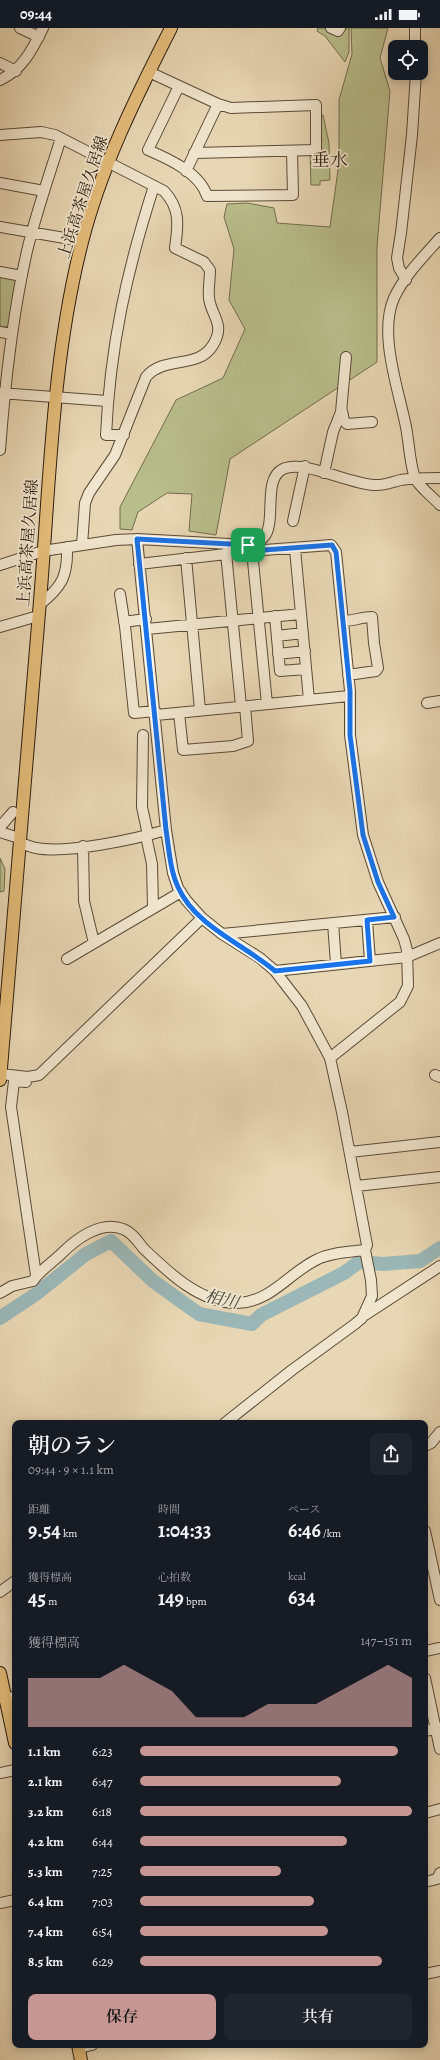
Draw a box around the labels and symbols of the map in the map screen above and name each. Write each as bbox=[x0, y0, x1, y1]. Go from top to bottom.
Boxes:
street label: 上浜高茶屋久居線 bbox=[53, 133, 113, 262]
district label: 垂水 bbox=[312, 148, 348, 172]
street label: 上浜高茶屋久居線 bbox=[13, 478, 43, 608]
pin bbox=[231, 528, 265, 562]
water label: 相川 bbox=[203, 1284, 243, 1315]

